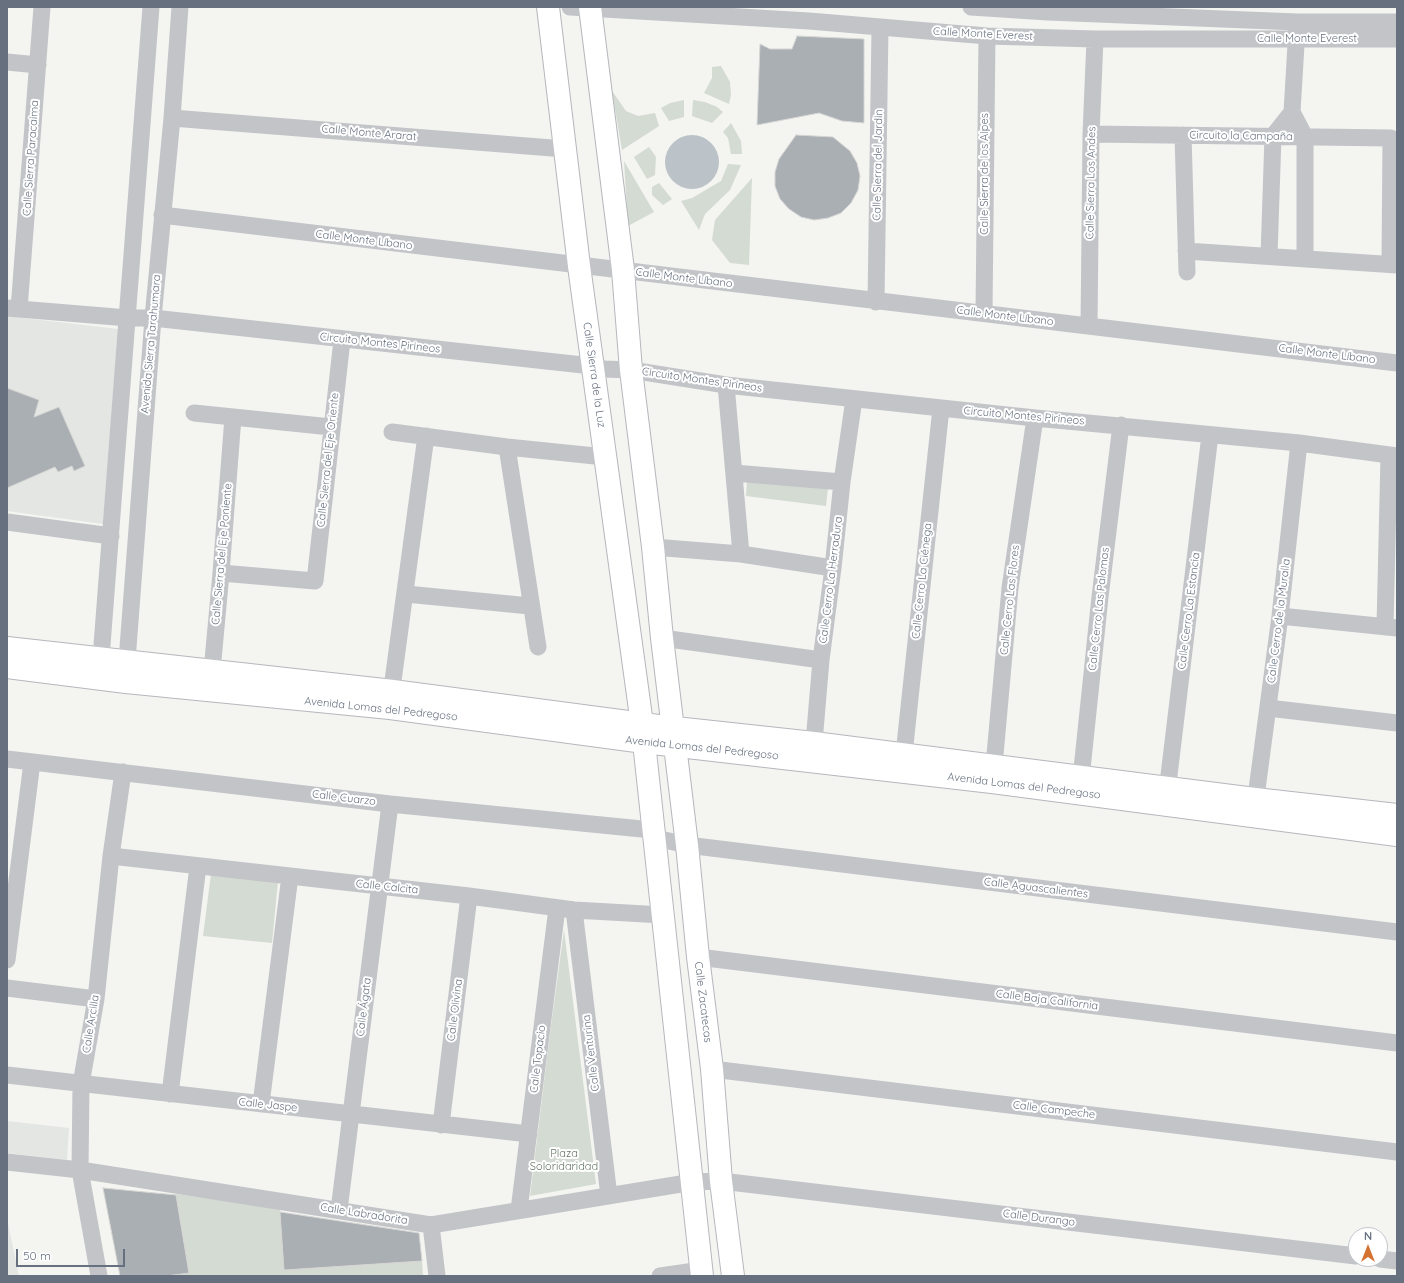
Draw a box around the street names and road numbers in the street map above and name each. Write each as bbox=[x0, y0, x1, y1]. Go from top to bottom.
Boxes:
street label: Calle Monte Everest bbox=[933, 25, 1033, 43]
street label: Calle Monte Everest bbox=[1257, 32, 1357, 46]
street label: Calle Sierra Paracaima bbox=[20, 100, 42, 216]
street label: Calle Sierra del Jardin bbox=[870, 109, 886, 221]
street label: Calle Sierra de los Alpes bbox=[978, 113, 992, 235]
street label: Calle Monte Ararat bbox=[321, 122, 417, 144]
street label: Calle Sierra Los Andes bbox=[1083, 126, 1099, 240]
street label: Circuito la Campaña bbox=[1189, 128, 1293, 144]
street label: Calle Monte Líbano bbox=[315, 228, 413, 252]
street label: Calle Monte Líbano bbox=[635, 266, 733, 290]
street label: Avenida Sierra Tarahumara bbox=[138, 274, 164, 414]
street label: Calle Monte Líbano bbox=[956, 304, 1054, 328]
street label: Calle Sierra de la Luz bbox=[580, 321, 608, 429]
street label: Circuito Montes Pirineos bbox=[319, 330, 441, 356]
street label: Calle Monte Líbano bbox=[1278, 342, 1376, 366]
street label: Circuito Montes Pirineos bbox=[641, 365, 763, 395]
street label: Calle Sierra del Eje Oriente bbox=[314, 392, 342, 528]
street label: Circuito Montes Pirineos bbox=[963, 404, 1085, 428]
street label: Calle Sierra del Eje Poniente bbox=[209, 483, 235, 625]
street label: Calle Cerro La Herradura bbox=[817, 516, 845, 644]
street label: Calle Cerro La Ciénega bbox=[909, 522, 935, 640]
street label: Calle Cerro Las Flores bbox=[998, 544, 1022, 656]
street label: Calle Cerro Las Palomas bbox=[1086, 547, 1112, 671]
street label: Calle Cerro La Estancia bbox=[1175, 552, 1203, 670]
street label: Calle Cerro de la Muralla bbox=[1265, 558, 1293, 684]
street label: Avenida Lomas del Pedregoso bbox=[304, 694, 458, 724]
street label: Avenida Lomas del Pedregoso bbox=[625, 733, 779, 763]
street label: Avenida Lomas del Pedregoso bbox=[947, 770, 1101, 802]
street label: Calle Cuarzo bbox=[311, 788, 377, 808]
street label: Calle Aguascalientes bbox=[983, 875, 1089, 901]
street label: Calle Calcita bbox=[355, 877, 419, 897]
street label: Calle Zacatecas bbox=[691, 961, 715, 1043]
street label: Calle Ágata bbox=[354, 977, 374, 1037]
street label: Calle Olivina bbox=[445, 978, 465, 1042]
street label: Calle Baja California bbox=[995, 987, 1099, 1013]
street label: Calle Arcilla bbox=[80, 994, 102, 1054]
street label: Calle Venturina bbox=[580, 1014, 602, 1092]
street label: Calle Topacio bbox=[527, 1024, 549, 1094]
street label: Calle Jaspe bbox=[238, 1095, 298, 1115]
street label: Calle Campeche bbox=[1012, 1098, 1096, 1122]
street label: Calle Labradorita bbox=[319, 1201, 409, 1227]
street label: Calle Durango bbox=[1002, 1207, 1076, 1229]

